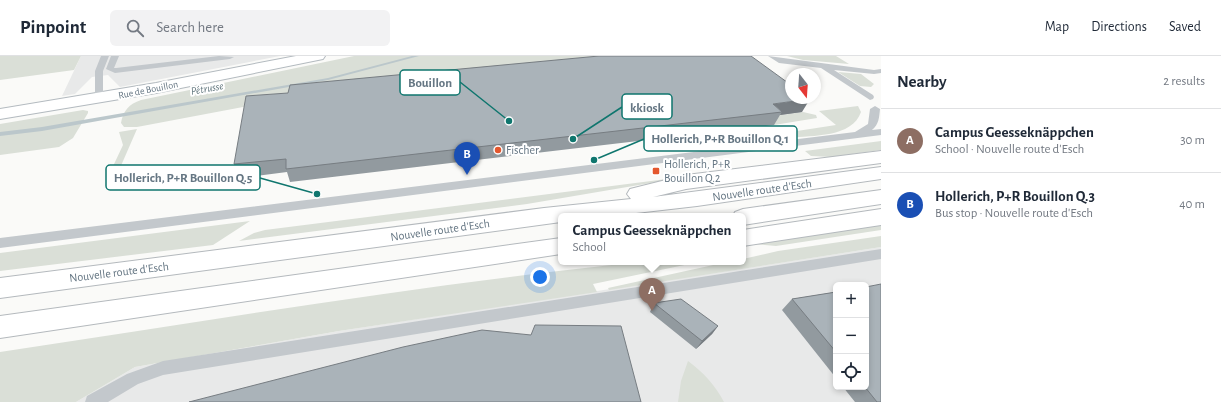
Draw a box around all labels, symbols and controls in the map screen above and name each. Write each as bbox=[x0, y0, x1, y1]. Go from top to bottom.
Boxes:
search box bbox=[110, 10, 390, 46]
icon: search bbox=[124, 17, 146, 39]
text: Pinpoint bbox=[20, 18, 86, 37]
text: Search here bbox=[156, 20, 224, 35]
text: Map bbox=[1045, 20, 1069, 34]
text: Directions bbox=[1091, 20, 1147, 34]
text: Saved bbox=[1169, 20, 1201, 34]
north arrow bbox=[785, 68, 821, 104]
callout: Bouillon bbox=[400, 70, 460, 95]
text: Nearby bbox=[897, 73, 947, 90]
text: 2 results bbox=[1163, 75, 1205, 88]
text: Bouillon bbox=[408, 77, 452, 90]
street label: Rue de Bouillon bbox=[117, 79, 179, 101]
water label: Pétrusse bbox=[190, 80, 224, 97]
callout: kkiosk bbox=[622, 94, 672, 119]
text: kkiosk bbox=[630, 102, 665, 115]
text: Campus Geesseknäppchen bbox=[935, 125, 1094, 140]
callout: Hollerich, P+R Bouillon Q.1 bbox=[644, 126, 797, 151]
text: Hollerich, P+R Bouillon Q.1 bbox=[651, 133, 789, 146]
text: A bbox=[906, 134, 914, 147]
text: 30 m bbox=[1180, 134, 1205, 147]
pin: B bbox=[454, 142, 480, 175]
text: School · Nouvelle route d'Esch bbox=[935, 143, 1084, 156]
place label: Fischer bbox=[506, 144, 539, 156]
marker: Fischer bbox=[493, 145, 503, 155]
place label: Hollerich, P+R Bouillon Q.2 bbox=[664, 158, 731, 185]
callout: Hollerich, P+R Bouillon Q.5 bbox=[106, 165, 260, 190]
marker: Hollerich, P+R Bouillon Q.2 bbox=[651, 166, 661, 176]
text: Hollerich, P+R Bouillon Q.5 bbox=[114, 172, 253, 185]
street label: Nouvelle route d'Esch bbox=[712, 177, 812, 203]
text: Hollerich, P+R Bouillon Q.3 bbox=[935, 189, 1095, 204]
text: B bbox=[906, 198, 914, 211]
text: 40 m bbox=[1179, 198, 1205, 211]
text: Bus stop · Nouvelle route d'Esch bbox=[935, 207, 1093, 220]
popup bbox=[558, 213, 746, 265]
street label: Nouvelle route d'Esch bbox=[390, 217, 490, 243]
text: Campus Geesseknäppchen bbox=[573, 223, 731, 238]
text: School bbox=[573, 241, 606, 254]
street label: Nouvelle route d'Esch bbox=[69, 260, 169, 284]
your location bbox=[530, 267, 550, 287]
pin: A bbox=[639, 278, 665, 311]
map controls bbox=[833, 282, 869, 390]
button: + bbox=[833, 282, 869, 318]
button: − bbox=[833, 318, 869, 354]
button: locate bbox=[833, 354, 869, 390]

